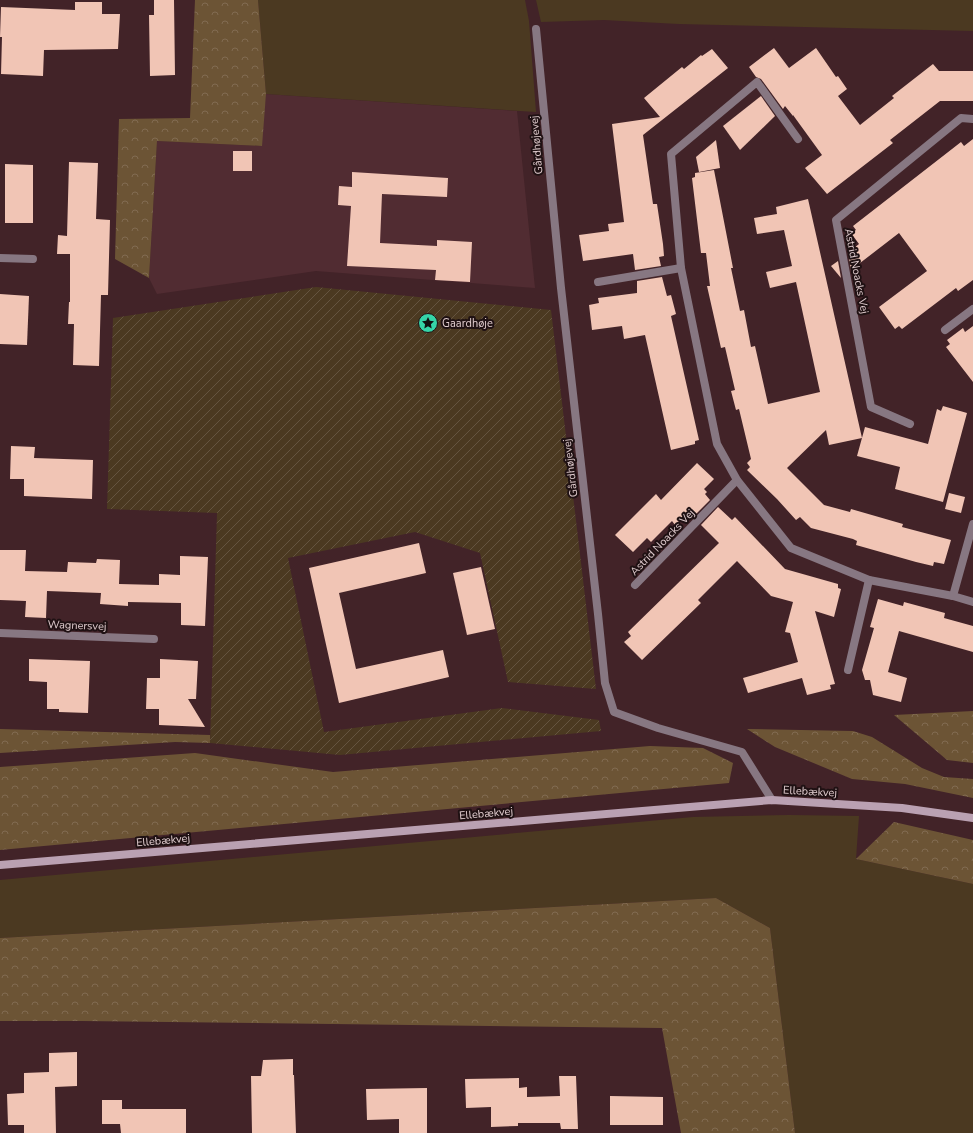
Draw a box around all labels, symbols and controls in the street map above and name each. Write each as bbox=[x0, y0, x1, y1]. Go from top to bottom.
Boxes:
street label: Gårdhøjevej bbox=[526, 115, 547, 175]
street label: Astrid Noacks Vej bbox=[841, 227, 872, 315]
place icon: Gaardhøje bbox=[417, 312, 439, 334]
place label: Gaardhøje bbox=[442, 316, 493, 331]
street label: Gårdhøjevej bbox=[559, 438, 582, 498]
street label: Astrid Noacks Vej bbox=[627, 506, 698, 579]
street label: Wagnersvej bbox=[47, 617, 107, 634]
street label: Ellebækvej bbox=[783, 783, 837, 800]
street label: Ellebækvej bbox=[459, 804, 514, 823]
street label: Ellebækvej bbox=[136, 831, 191, 850]

